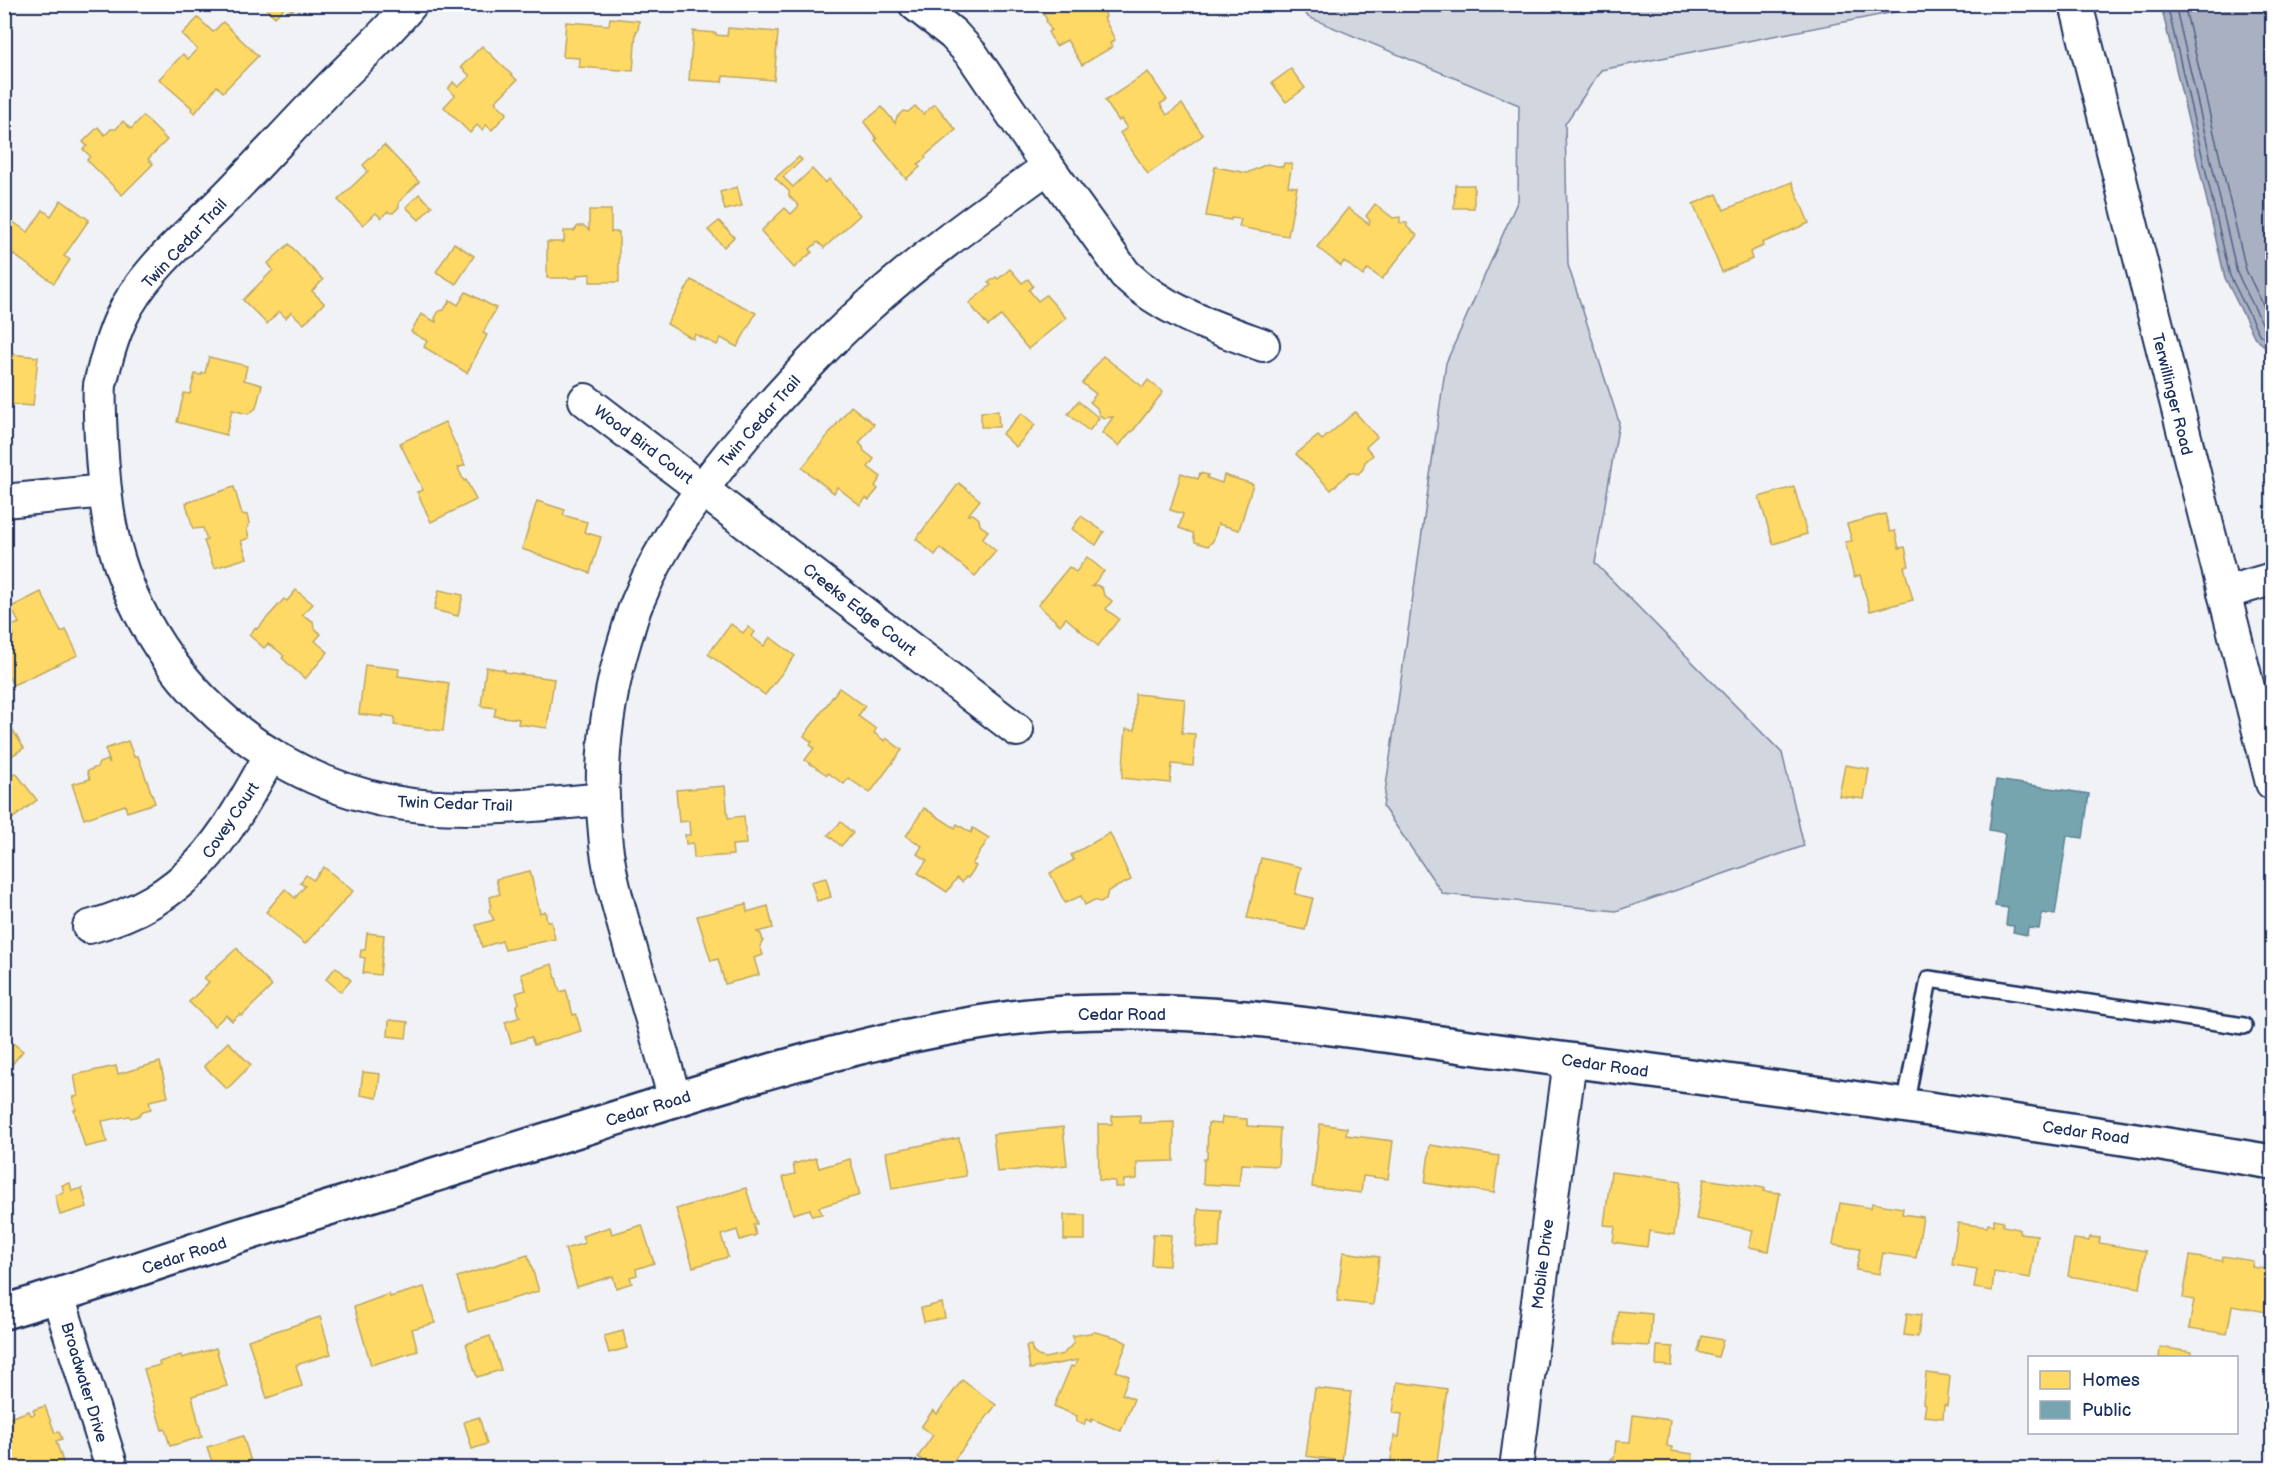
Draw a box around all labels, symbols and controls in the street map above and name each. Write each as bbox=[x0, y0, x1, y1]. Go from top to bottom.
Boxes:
street label: Twin Cedar Trail bbox=[139, 195, 231, 293]
street label: Terwillinger Road bbox=[2147, 331, 2196, 457]
street label: Twin Cedar Trail bbox=[715, 372, 805, 472]
street label: Wood Bird Court bbox=[590, 402, 696, 489]
street label: Creeks Edge Court bbox=[799, 560, 920, 660]
street label: Covey Court bbox=[199, 779, 264, 863]
street label: Twin Cedar Trail bbox=[397, 793, 513, 816]
street label: Cedar Road bbox=[1078, 1006, 1166, 1025]
street label: Cedar Road bbox=[1560, 1051, 1650, 1082]
street label: Cedar Road bbox=[604, 1088, 693, 1131]
street label: Cedar Road bbox=[2041, 1118, 2131, 1149]
street label: Mobile Drive bbox=[1529, 1218, 1558, 1310]
street label: Cedar Road bbox=[140, 1234, 229, 1279]
street label: Broadwater Drive bbox=[56, 1320, 111, 1445]
legend bbox=[2028, 1356, 2238, 1434]
text: Homes bbox=[2082, 1370, 2140, 1391]
text: Public bbox=[2082, 1400, 2131, 1421]

